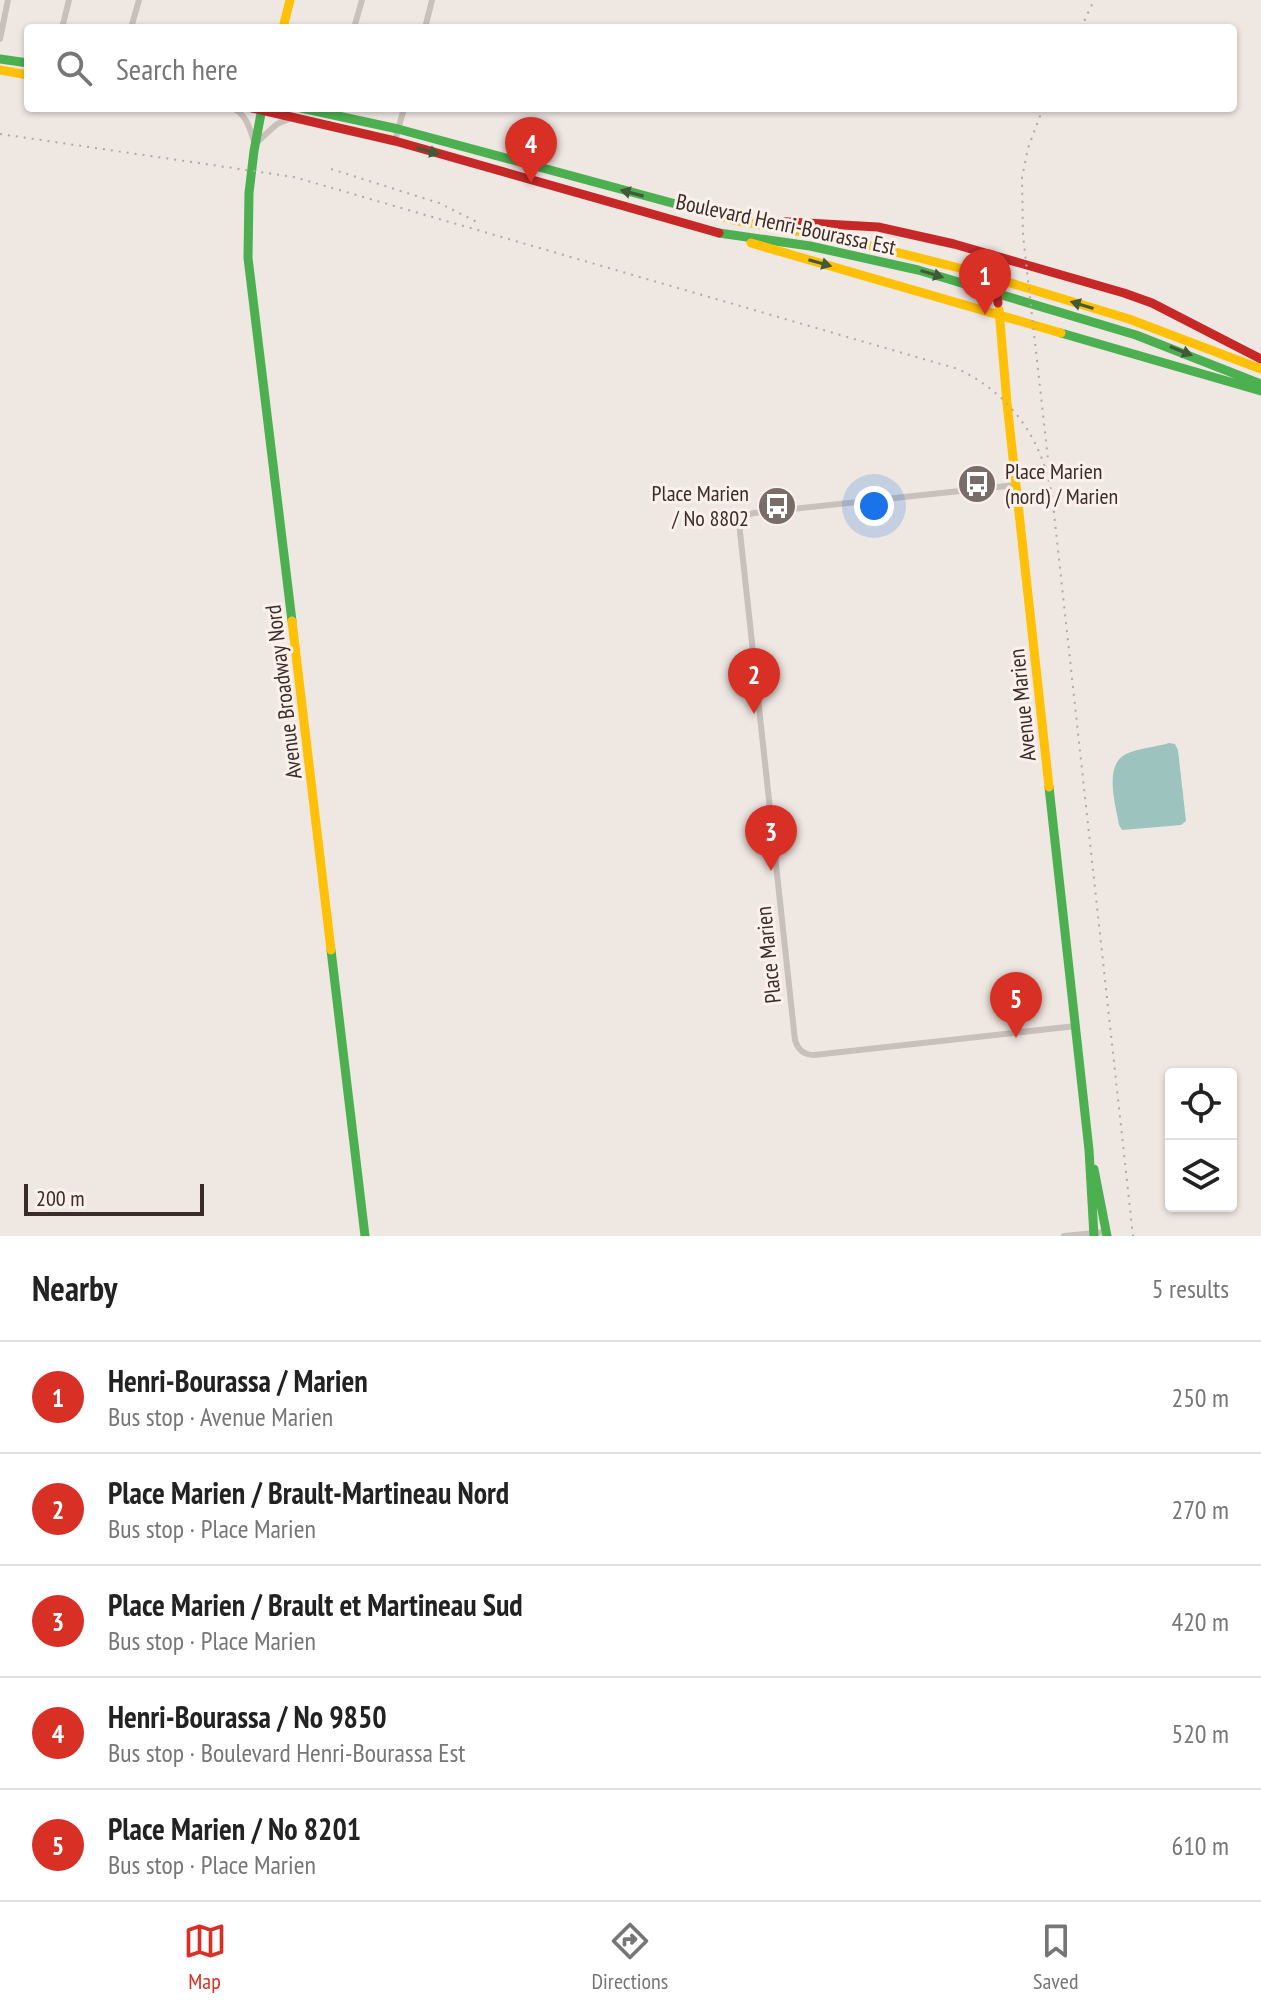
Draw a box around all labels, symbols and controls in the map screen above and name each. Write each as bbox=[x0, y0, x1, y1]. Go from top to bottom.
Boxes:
search box bbox=[24, 24, 1237, 112]
icon: search bbox=[52, 46, 96, 90]
text: Search here bbox=[116, 49, 238, 88]
pin: 4 bbox=[505, 117, 557, 183]
one-way arrow bbox=[416, 145, 441, 157]
one-way arrow bbox=[619, 187, 644, 199]
street label: Boulevard Henri-Bourassa Est bbox=[674, 187, 898, 261]
pin: 1 bbox=[959, 249, 1011, 315]
one-way arrow bbox=[809, 257, 833, 270]
one-way arrow bbox=[921, 268, 945, 281]
one-way arrow bbox=[1070, 298, 1094, 311]
one-way arrow bbox=[1169, 345, 1193, 358]
place label: Place Marien (nord) / Marien bbox=[1005, 457, 1118, 510]
bus stop icon: Place Marien (nord) / Marien bbox=[956, 463, 998, 505]
place label: Place Marien / No 8802 bbox=[652, 479, 749, 532]
bus stop icon: Place Marien / No 8802 bbox=[756, 485, 798, 527]
your location bbox=[854, 486, 894, 526]
street label: Avenue Broadway Nord bbox=[258, 603, 308, 781]
pin: 2 bbox=[728, 648, 780, 714]
street label: Avenue Marien bbox=[1002, 648, 1042, 762]
pin: 3 bbox=[745, 805, 797, 871]
street label: Place Marien bbox=[749, 905, 787, 1005]
pin: 5 bbox=[990, 972, 1042, 1038]
map controls bbox=[1165, 1068, 1237, 1212]
button: locate bbox=[1165, 1068, 1237, 1140]
button: layers bbox=[1165, 1140, 1237, 1212]
scale bar bbox=[24, 1180, 204, 1216]
text: 200 m bbox=[36, 1184, 85, 1212]
text: Nearby bbox=[32, 1266, 117, 1310]
text: 5 results bbox=[1152, 1272, 1229, 1305]
text: Henri-Bourassa / Marien bbox=[108, 1361, 368, 1400]
text: 1 bbox=[52, 1381, 64, 1414]
text: 250 m bbox=[1171, 1381, 1229, 1414]
text: Bus stop · Avenue Marien bbox=[108, 1400, 333, 1433]
text: Place Marien / Brault-Martineau Nord bbox=[108, 1473, 509, 1512]
text: 2 bbox=[52, 1493, 64, 1526]
text: 270 m bbox=[1171, 1493, 1229, 1526]
text: Bus stop · Place Marien bbox=[108, 1512, 316, 1545]
text: Place Marien / Brault et Martineau Sud bbox=[108, 1585, 523, 1624]
text: 3 bbox=[52, 1605, 64, 1638]
text: 420 m bbox=[1171, 1605, 1229, 1638]
text: Bus stop · Place Marien bbox=[108, 1624, 316, 1657]
text: Henri-Bourassa / No 9850 bbox=[108, 1697, 387, 1736]
text: 4 bbox=[52, 1717, 64, 1750]
text: 520 m bbox=[1171, 1717, 1229, 1750]
text: Bus stop · Boulevard Henri-Bourassa Est bbox=[108, 1736, 465, 1769]
text: Place Marien / No 8201 bbox=[108, 1809, 361, 1848]
text: 5 bbox=[52, 1829, 64, 1862]
text: 610 m bbox=[1171, 1829, 1229, 1862]
text: Bus stop · Place Marien bbox=[108, 1848, 316, 1881]
tab: Map bbox=[183, 1919, 227, 1995]
tab: Directions bbox=[592, 1919, 668, 1995]
tab: Saved bbox=[1033, 1919, 1078, 1995]

